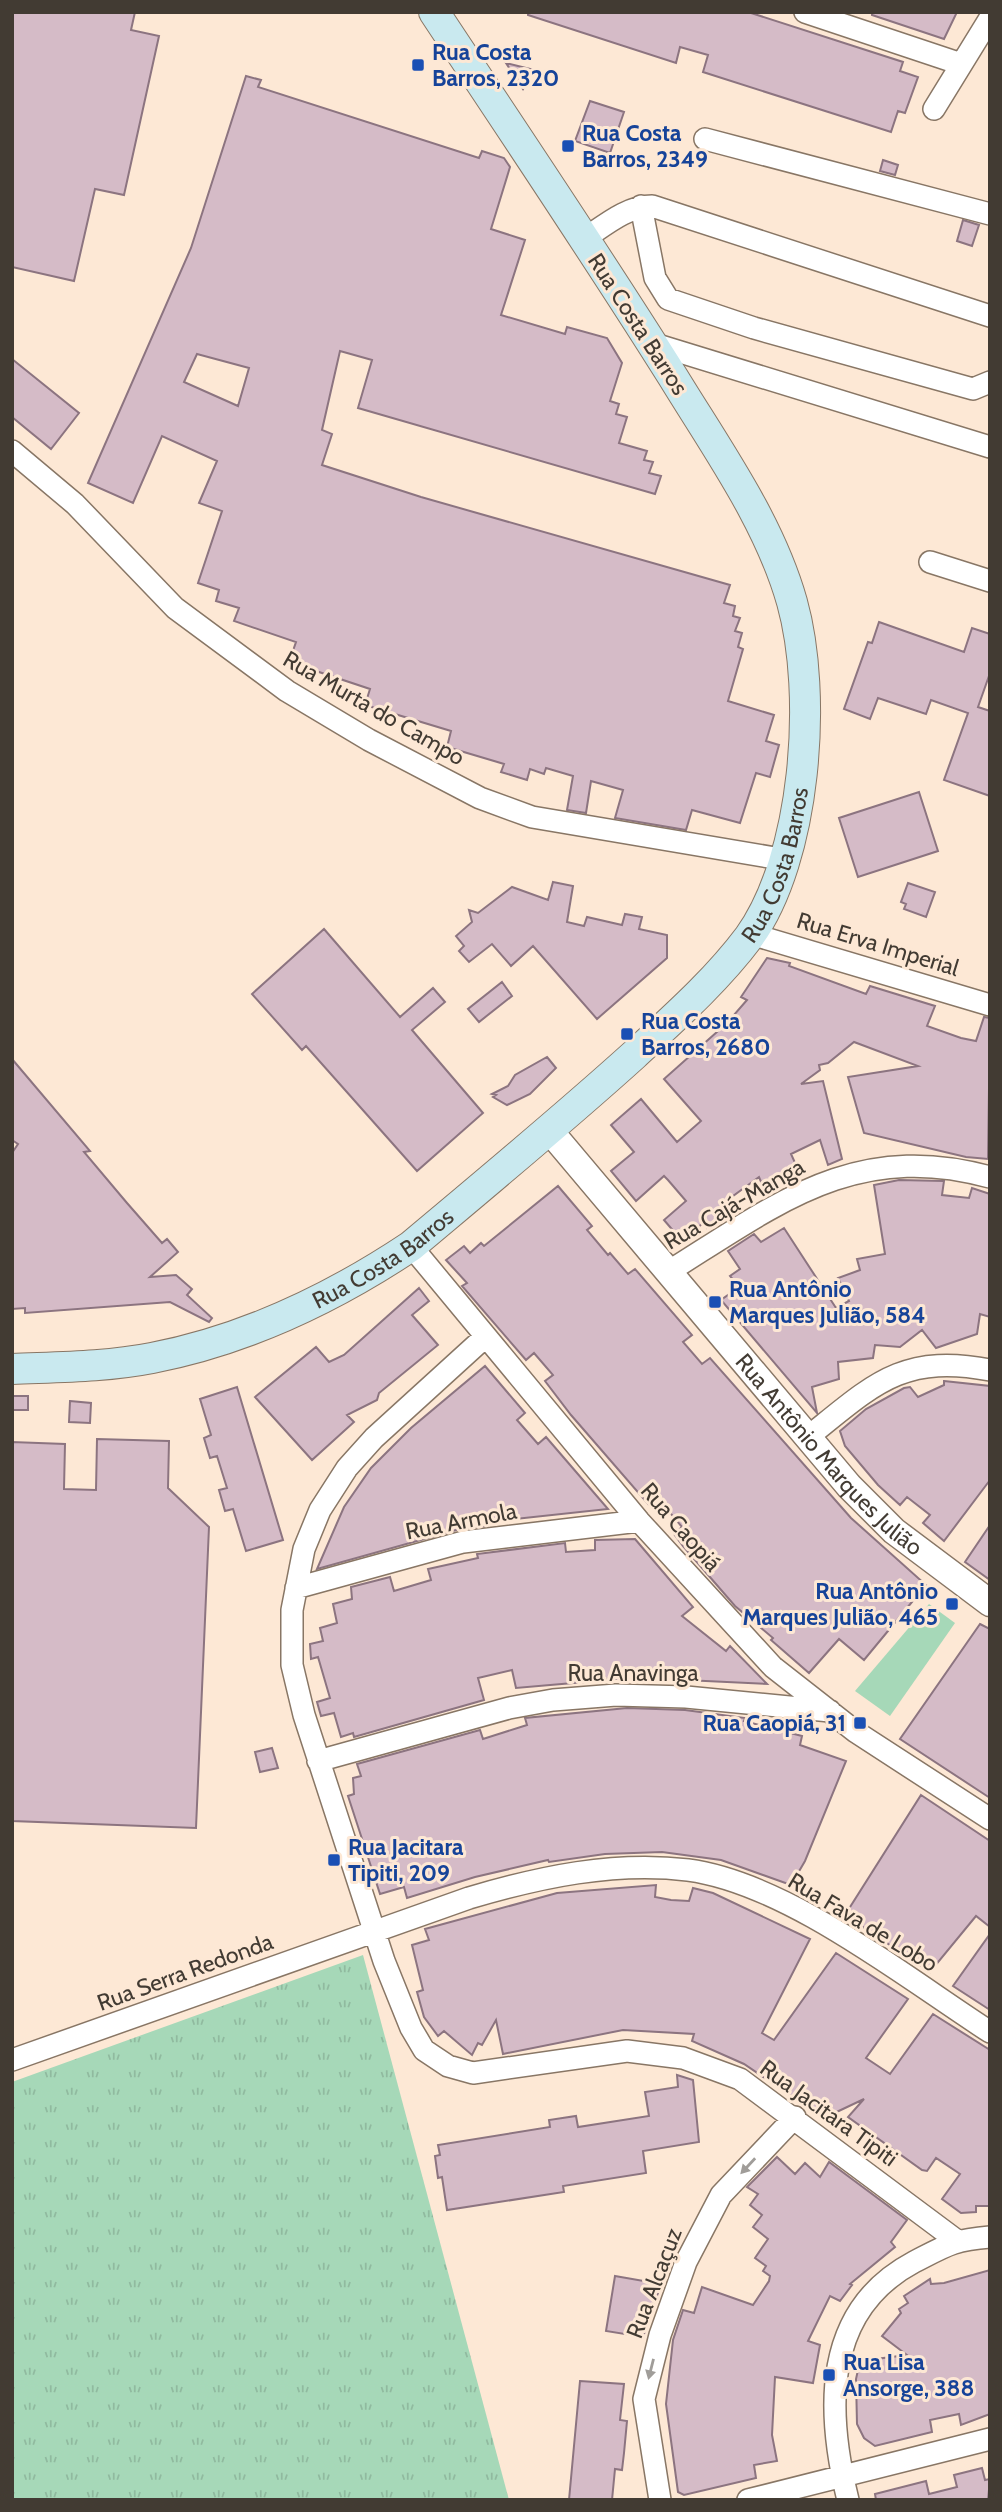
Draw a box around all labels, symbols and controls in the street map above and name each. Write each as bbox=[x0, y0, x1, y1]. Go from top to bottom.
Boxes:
place label: Rua Costa Barros, 2320 bbox=[432, 38, 559, 92]
marker: Rua Costa Barros, 2320 bbox=[410, 57, 426, 73]
place label: Rua Costa Barros, 2349 bbox=[582, 119, 708, 173]
marker: Rua Costa Barros, 2349 bbox=[560, 138, 576, 154]
street label: Rua Costa Barros bbox=[582, 248, 694, 400]
street label: Rua Murta do Campo bbox=[278, 645, 470, 771]
street label: Rua Costa Barros bbox=[735, 786, 814, 948]
street label: Rua Erva Imperial bbox=[794, 906, 963, 982]
place label: Rua Costa Barros, 2680 bbox=[641, 1007, 770, 1061]
marker: Rua Costa Barros, 2680 bbox=[619, 1026, 635, 1042]
street label: Rua Cajá-Manga bbox=[659, 1152, 809, 1256]
street label: Rua Costa Barros bbox=[308, 1202, 459, 1315]
place label: Rua Antônio Marques Julião, 584 bbox=[729, 1275, 926, 1329]
marker: Rua Antônio Marques Julião, 584 bbox=[707, 1294, 723, 1310]
street label: Rua Antônio Marques Julião bbox=[730, 1348, 928, 1561]
street label: Rua Caopiá bbox=[635, 1477, 727, 1577]
street label: Rua Armola bbox=[403, 1497, 519, 1545]
place label: Rua Antônio Marques Julião, 465 bbox=[742, 1577, 938, 1631]
marker: Rua Antônio Marques Julião, 465 bbox=[944, 1596, 960, 1612]
street label: Rua Anavinga bbox=[567, 1659, 699, 1687]
place label: Rua Caopiá, 31 bbox=[702, 1709, 846, 1737]
marker: Rua Caopiá, 31 bbox=[852, 1715, 868, 1731]
place label: Rua Jacitara Tipiti, 209 bbox=[348, 1833, 464, 1887]
marker: Rua Jacitara Tipiti, 209 bbox=[326, 1852, 342, 1868]
street label: Rua Fava de Lobo bbox=[783, 1866, 943, 1978]
street label: Rua Serra Redonda bbox=[93, 1927, 277, 2017]
street label: Rua Jacitara Tipiti bbox=[755, 2054, 903, 2172]
one-way arrow bbox=[739, 2158, 756, 2175]
street label: Rua Alcaçuz bbox=[620, 2224, 688, 2342]
place label: Rua Lisa Ansorge, 388 bbox=[843, 2348, 974, 2402]
one-way arrow bbox=[645, 2358, 656, 2380]
marker: Rua Lisa Ansorge, 388 bbox=[821, 2367, 837, 2383]

